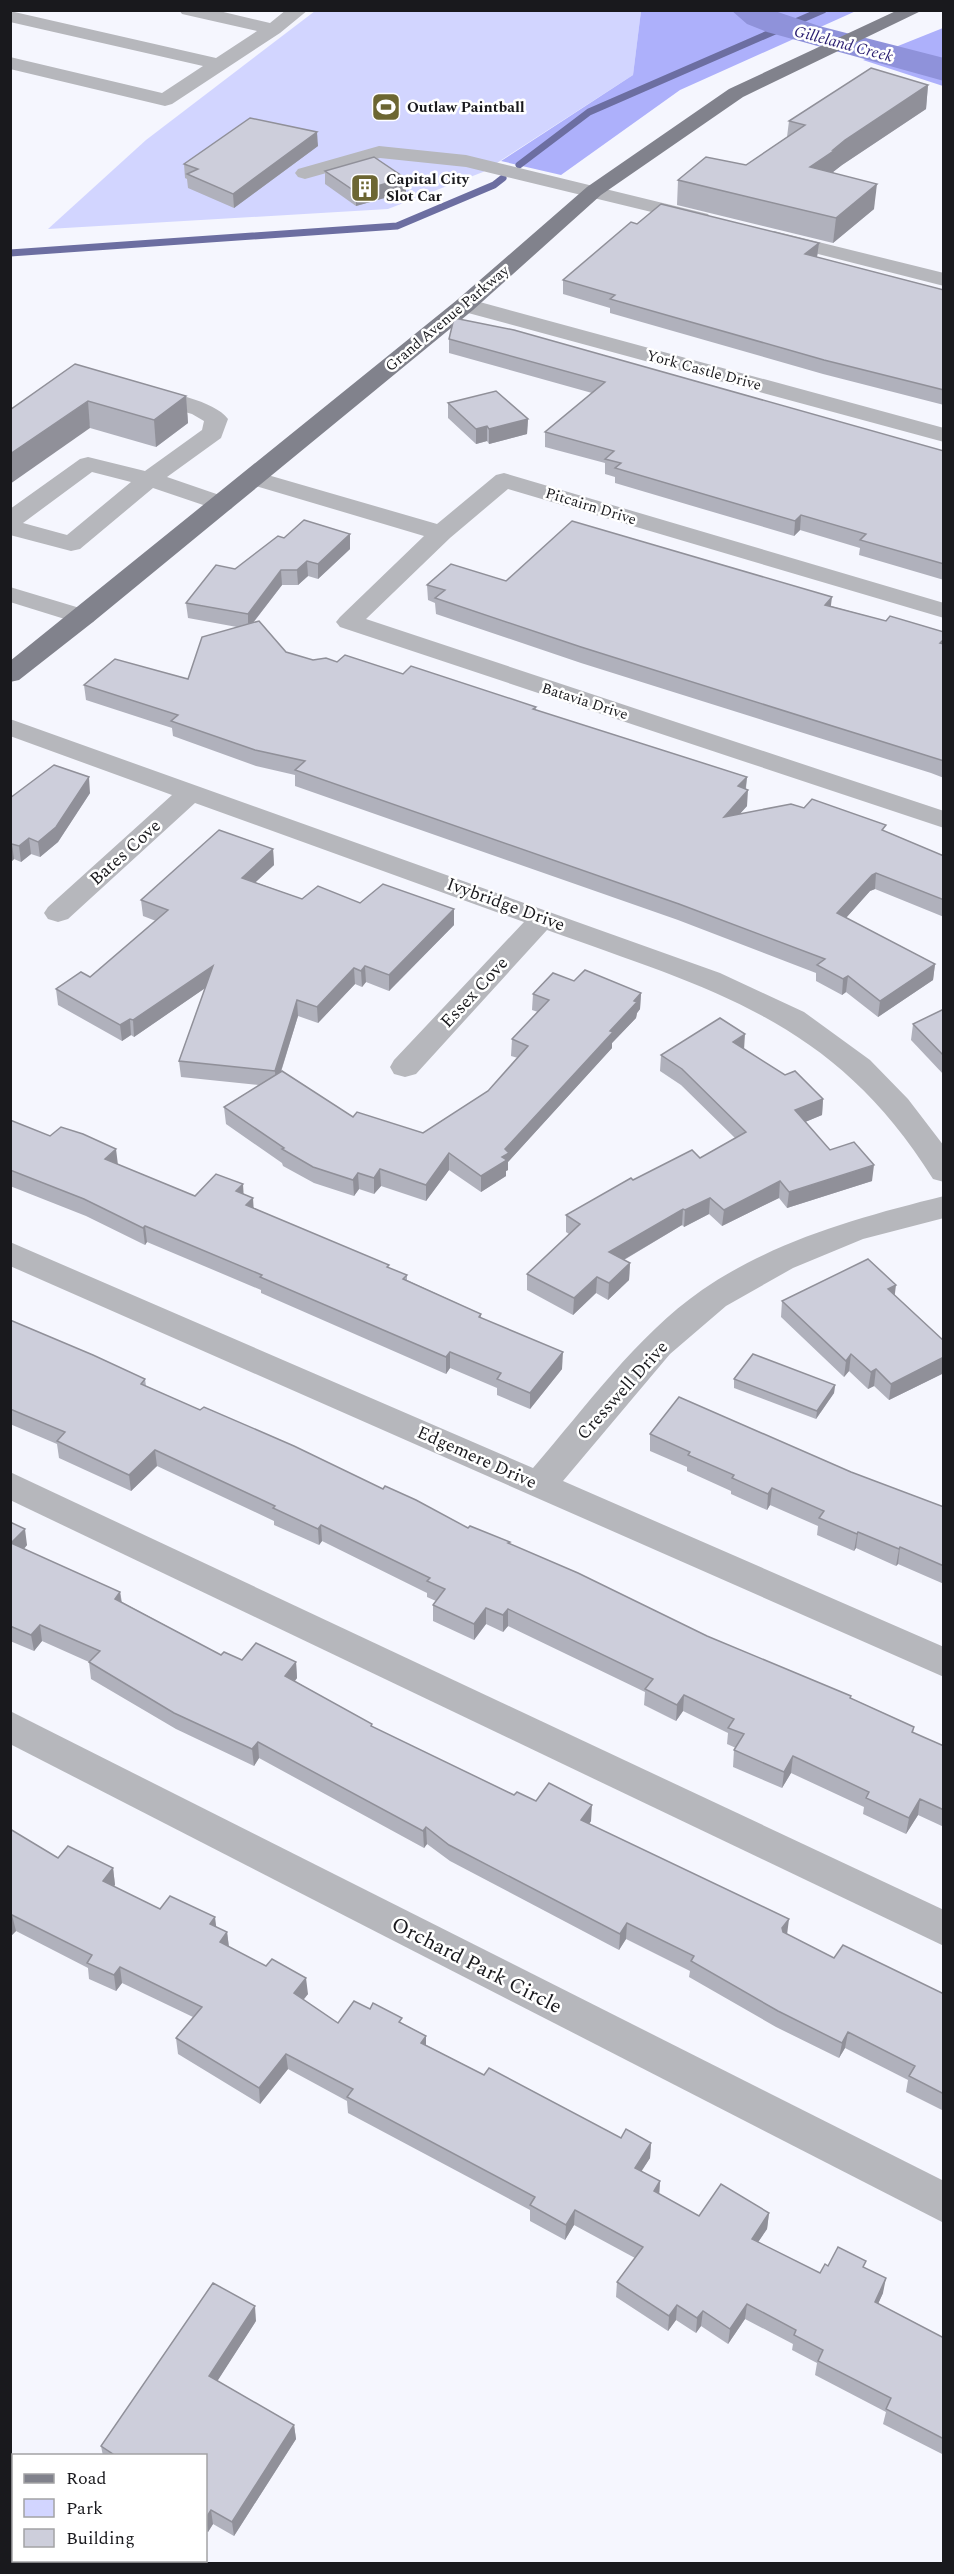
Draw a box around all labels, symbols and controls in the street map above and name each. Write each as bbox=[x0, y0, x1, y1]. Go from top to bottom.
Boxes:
water label: Gilleland Creek bbox=[792, 19, 896, 69]
sports icon: Outlaw Paintball bbox=[370, 91, 402, 123]
place label: Outlaw Paintball bbox=[407, 96, 525, 119]
place label: Capital City Slot Car bbox=[386, 168, 470, 208]
building icon: Capital City Slot Car bbox=[349, 172, 381, 204]
street label: Grand Avenue Parkway bbox=[380, 259, 515, 377]
street label: York Castle Drive bbox=[644, 344, 764, 397]
street label: Pitcairn Drive bbox=[543, 482, 639, 531]
street label: Batavia Drive bbox=[539, 677, 631, 726]
street label: Bates Cove bbox=[84, 813, 167, 892]
street label: Ivybridge Drive bbox=[443, 871, 569, 938]
street label: Essex Cove bbox=[434, 951, 515, 1034]
street label: Cresswell Drive bbox=[570, 1335, 674, 1446]
street label: Edgemere Drive bbox=[412, 1419, 541, 1496]
street label: Orchard Park Circle bbox=[385, 1909, 568, 2023]
legend bbox=[12, 2454, 207, 2562]
text: Road bbox=[66, 2465, 107, 2492]
text: Park bbox=[66, 2495, 103, 2522]
text: Building bbox=[66, 2525, 135, 2552]

